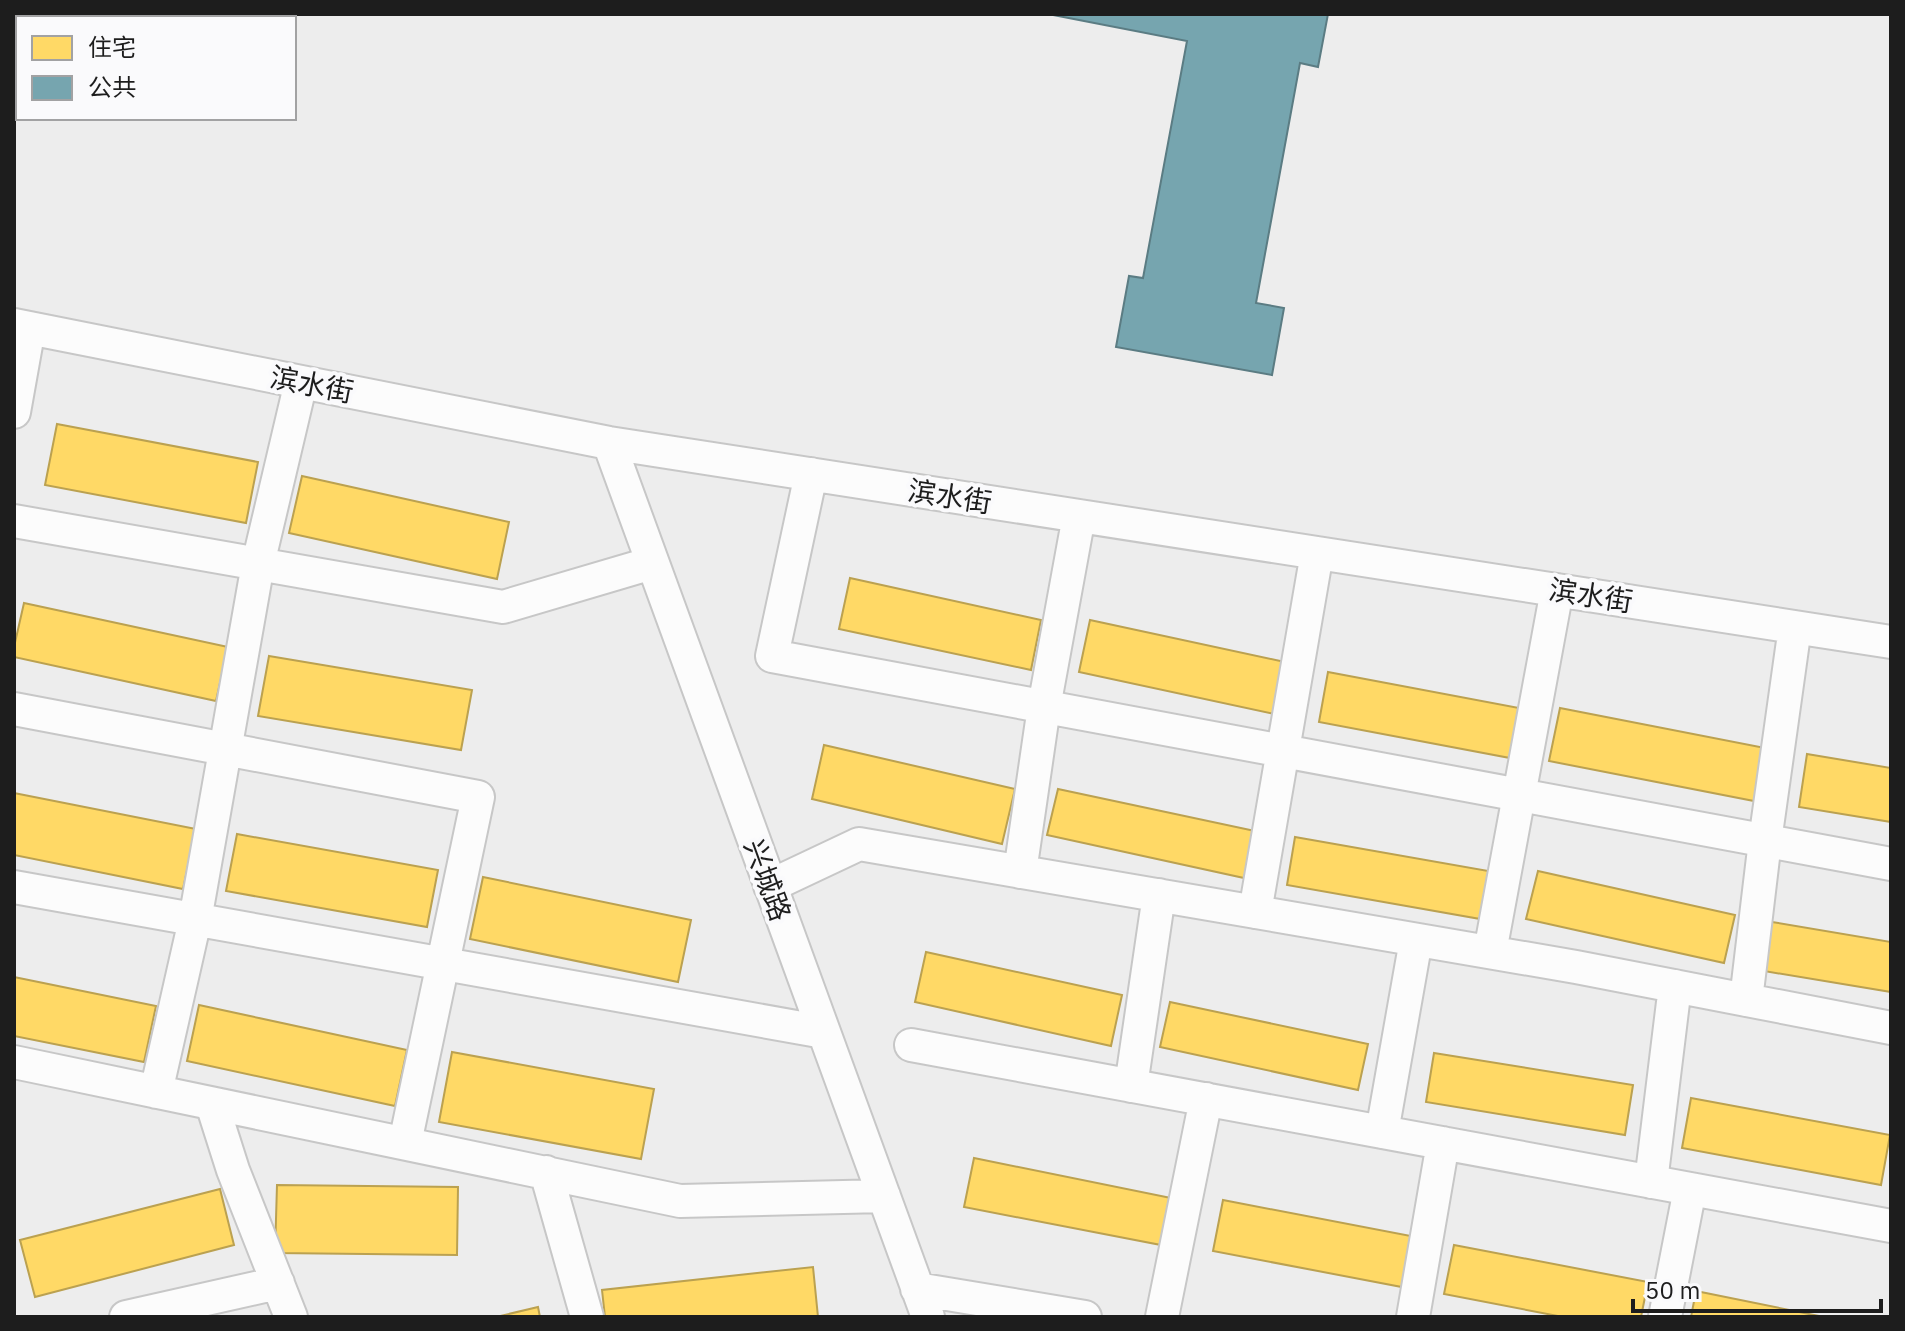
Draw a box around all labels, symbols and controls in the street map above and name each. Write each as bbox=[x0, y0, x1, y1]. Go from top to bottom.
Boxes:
legend bbox=[16, 16, 296, 120]
text: 住宅 bbox=[88, 31, 136, 63]
text: 公共 bbox=[88, 71, 136, 103]
street label: 滨水街 bbox=[267, 358, 357, 410]
street label: 滨水街 bbox=[906, 471, 994, 521]
street label: 滨水街 bbox=[1547, 570, 1635, 620]
street label: 兴城路 bbox=[736, 834, 800, 926]
scale bar bbox=[1633, 1263, 1881, 1313]
text: 50 m bbox=[1645, 1274, 1700, 1306]

